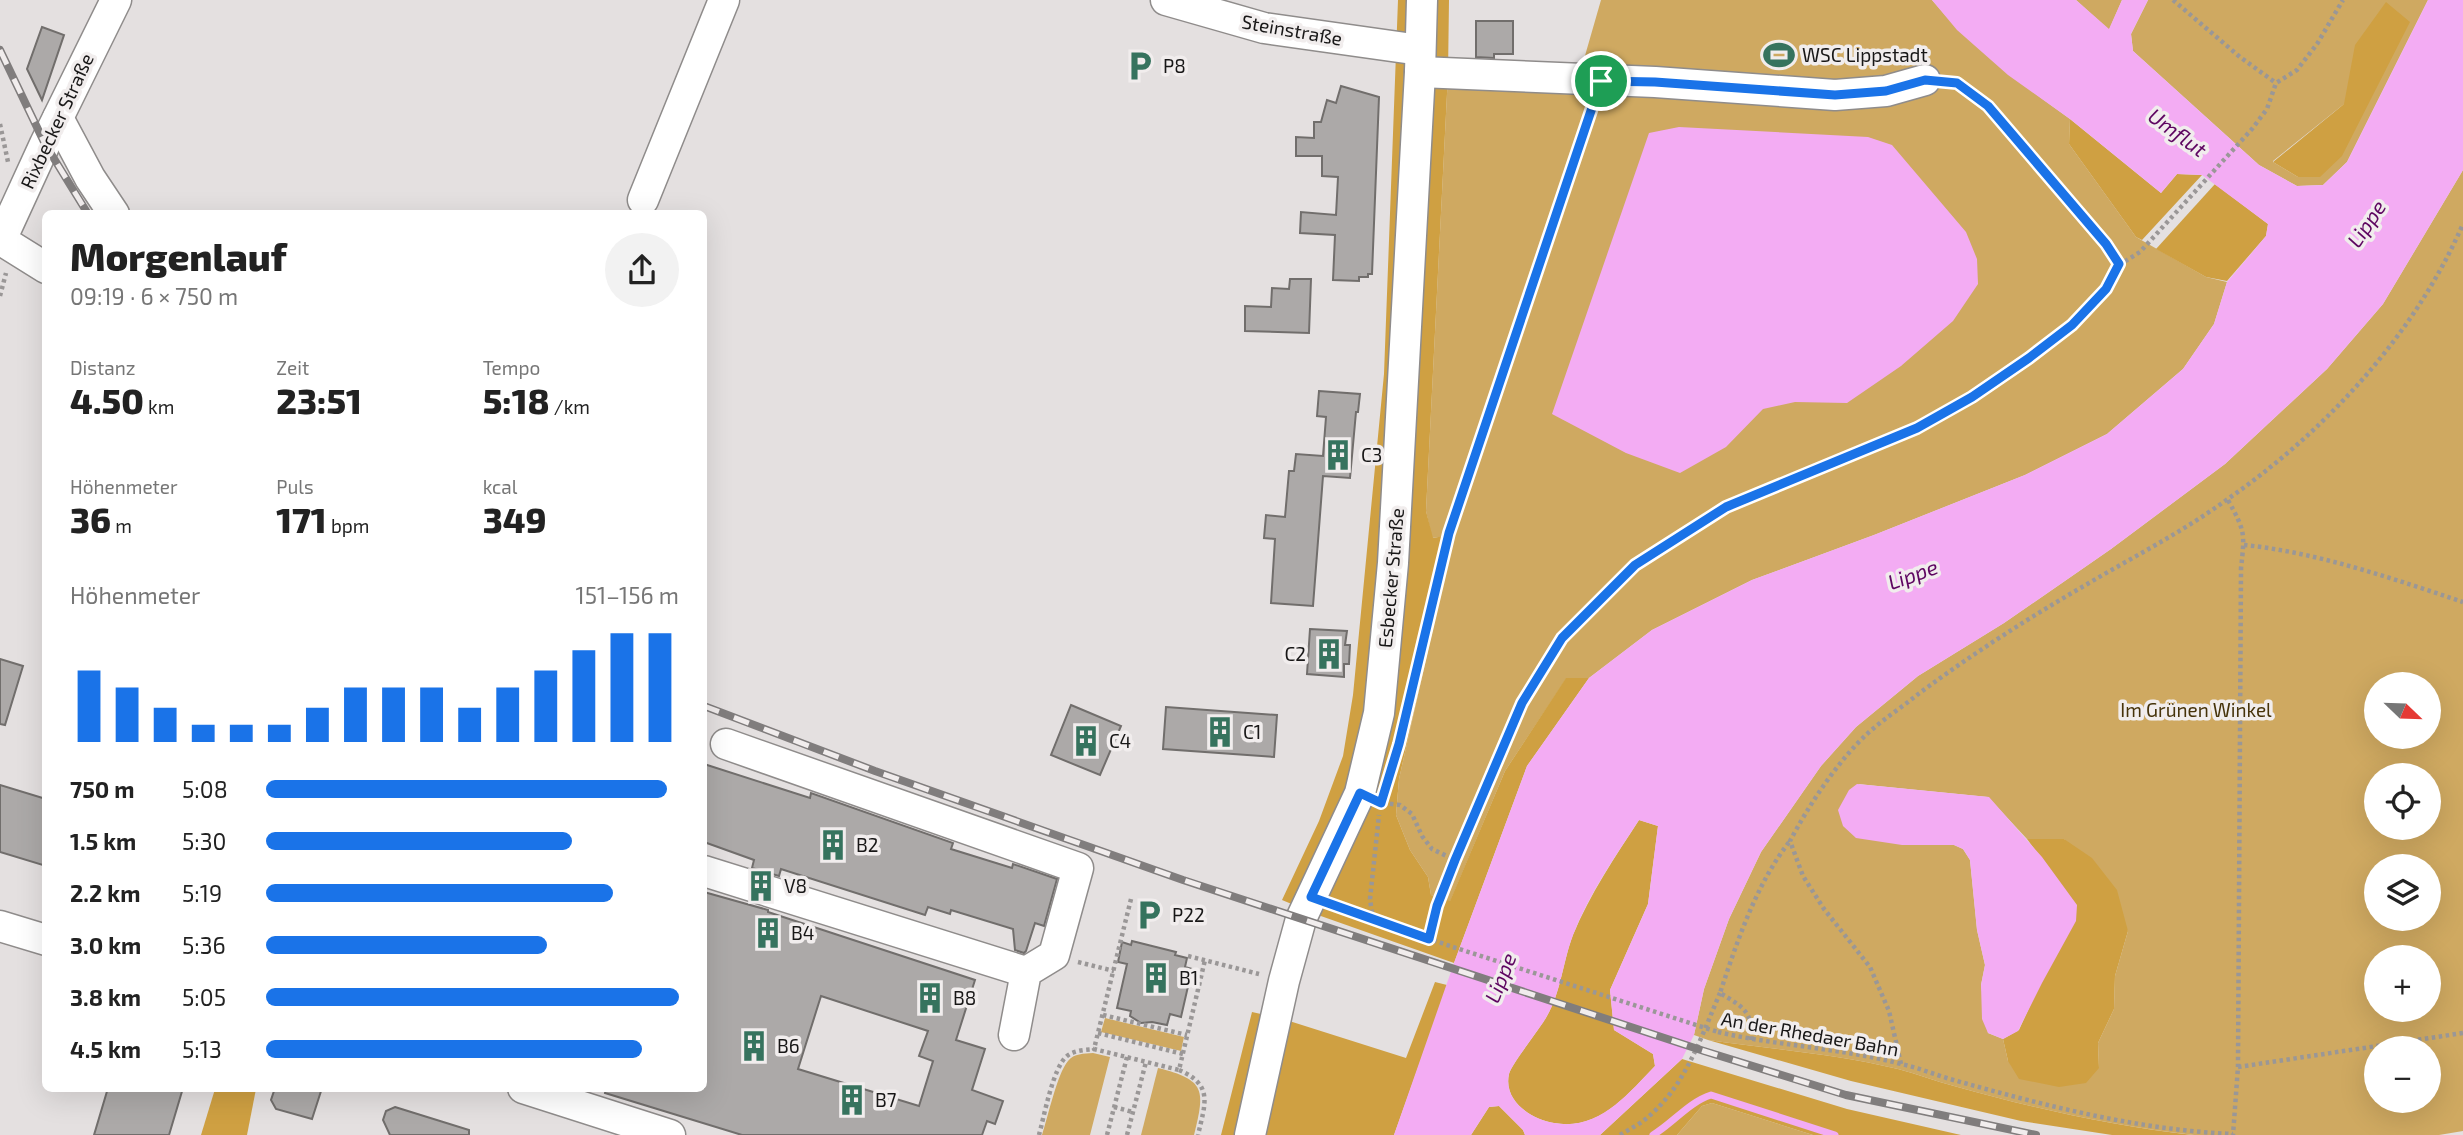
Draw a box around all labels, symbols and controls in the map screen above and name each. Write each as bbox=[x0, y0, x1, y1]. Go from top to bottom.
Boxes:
street label: Steinstraße bbox=[1240, 9, 1344, 50]
sports icon: WSC Lippstadt bbox=[1762, 38, 1796, 72]
place label: WSC Lippstadt bbox=[1802, 43, 1928, 66]
street label: Rixbecker Straße bbox=[15, 49, 98, 192]
parking icon: P8 bbox=[1123, 49, 1157, 83]
pin bbox=[1571, 51, 1631, 111]
place label: P8 bbox=[1163, 54, 1186, 77]
icon: arrive bbox=[1582, 62, 1620, 100]
water label: Umflut bbox=[2144, 102, 2212, 161]
water label: Lippe bbox=[2341, 195, 2390, 251]
text: Morgenlauf bbox=[70, 233, 287, 279]
button: share bbox=[605, 233, 679, 307]
text: 09:19 · 6 × 750 m bbox=[70, 282, 238, 310]
text: Distanz bbox=[70, 356, 135, 379]
text: Zeit bbox=[276, 356, 309, 379]
text: Tempo bbox=[483, 356, 540, 379]
text: 4.50 bbox=[70, 379, 144, 421]
text: 23:51 bbox=[276, 379, 362, 421]
text: 5:18 bbox=[483, 379, 550, 421]
text: km bbox=[144, 395, 174, 418]
text: /km bbox=[550, 395, 590, 418]
building icon: C3 bbox=[1321, 438, 1355, 472]
place label: C3 bbox=[1361, 443, 1382, 466]
text: Höhenmeter bbox=[70, 475, 178, 498]
text: Puls bbox=[276, 475, 314, 498]
text: kcal bbox=[483, 475, 517, 498]
text: 36 bbox=[70, 498, 111, 540]
text: 171 bbox=[276, 498, 327, 540]
text: 349 bbox=[483, 498, 546, 540]
street label: Esbecker Straße bbox=[1373, 507, 1408, 649]
text: m bbox=[111, 514, 132, 537]
text: bpm bbox=[327, 514, 369, 537]
water label: Lippe bbox=[1884, 553, 1941, 594]
text: Höhenmeter bbox=[70, 581, 200, 609]
text: 151–156 m bbox=[576, 581, 679, 609]
building icon: C2 bbox=[1312, 637, 1346, 671]
place label: C2 bbox=[1284, 642, 1306, 665]
north arrow bbox=[2364, 672, 2441, 749]
map controls bbox=[2364, 672, 2441, 1113]
park label: Im Grünen Winkel bbox=[2120, 698, 2272, 721]
building icon: C1 bbox=[1203, 715, 1237, 749]
place label: C1 bbox=[1243, 720, 1261, 743]
building icon: C4 bbox=[1069, 724, 1103, 758]
place label: C4 bbox=[1109, 729, 1131, 752]
button: locate bbox=[2364, 763, 2441, 840]
text: 750 m bbox=[70, 775, 135, 803]
text: 5:08 bbox=[182, 775, 228, 803]
text: 1.5 km bbox=[70, 827, 136, 855]
text: 5:30 bbox=[182, 827, 226, 855]
building icon: B2 bbox=[816, 828, 850, 862]
place label: B2 bbox=[856, 833, 878, 856]
button: layers bbox=[2364, 854, 2441, 931]
building icon: V8 bbox=[744, 869, 778, 903]
place label: V8 bbox=[784, 874, 807, 897]
text: 2.2 km bbox=[70, 879, 140, 907]
text: 5:19 bbox=[182, 879, 222, 907]
parking icon: P22 bbox=[1132, 898, 1166, 932]
place label: P22 bbox=[1172, 903, 1205, 926]
building icon: B4 bbox=[751, 916, 785, 950]
place label: B4 bbox=[791, 921, 814, 944]
text: 3.0 km bbox=[70, 931, 141, 959]
text: 5:36 bbox=[182, 931, 226, 959]
button: + bbox=[2364, 945, 2441, 1022]
water label: Lippe bbox=[1478, 949, 1521, 1006]
building icon: B1 bbox=[1139, 961, 1173, 995]
place label: B1 bbox=[1179, 966, 1198, 989]
building icon: B8 bbox=[913, 981, 947, 1015]
text: 3.8 km bbox=[70, 983, 141, 1011]
text: 5:05 bbox=[182, 983, 226, 1011]
place label: B8 bbox=[953, 986, 976, 1009]
street label: An der Rhedaer Bahn bbox=[1720, 1007, 1901, 1060]
building icon: B6 bbox=[737, 1029, 771, 1063]
place label: B6 bbox=[777, 1034, 800, 1057]
text: 4.5 km bbox=[70, 1035, 141, 1063]
text: 5:13 bbox=[182, 1035, 222, 1063]
button: − bbox=[2364, 1036, 2441, 1113]
building icon: B7 bbox=[835, 1083, 869, 1117]
place label: B7 bbox=[875, 1088, 897, 1111]

